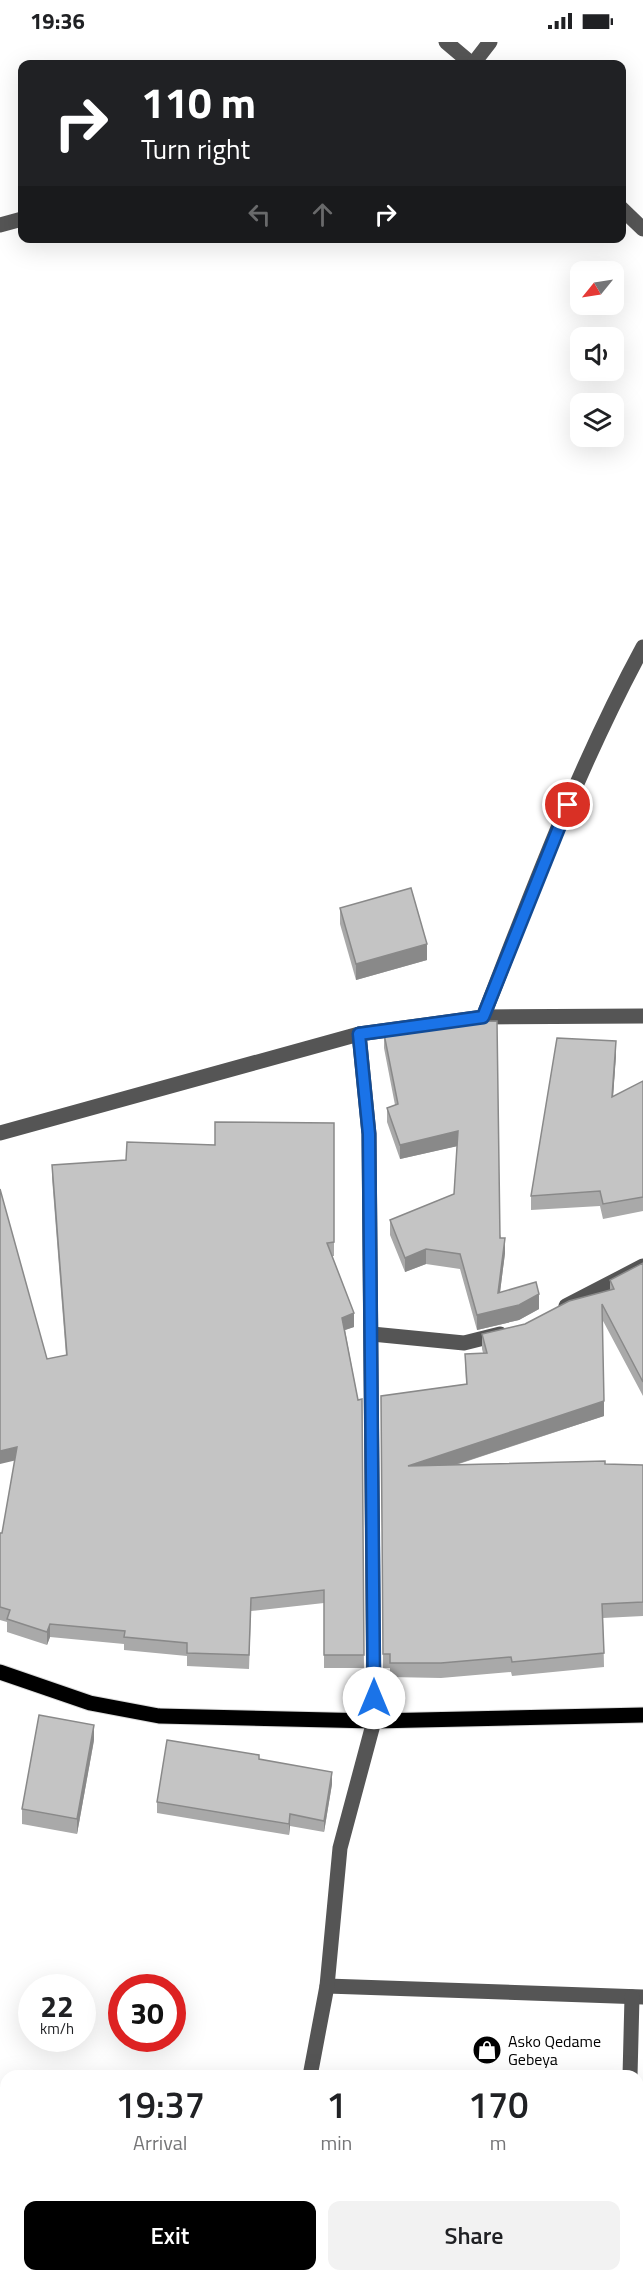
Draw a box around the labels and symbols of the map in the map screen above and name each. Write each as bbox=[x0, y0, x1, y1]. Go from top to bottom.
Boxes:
north arrow bbox=[570, 261, 624, 315]
pin bbox=[542, 779, 593, 830]
position arrow bbox=[342, 1666, 406, 1730]
speed limit sign: 30 bbox=[108, 1974, 186, 2052]
place label: Asko Qedame Gebeya bbox=[508, 2029, 601, 2071]
shop icon: Asko Qedame Gebeya bbox=[471, 2034, 503, 2066]

